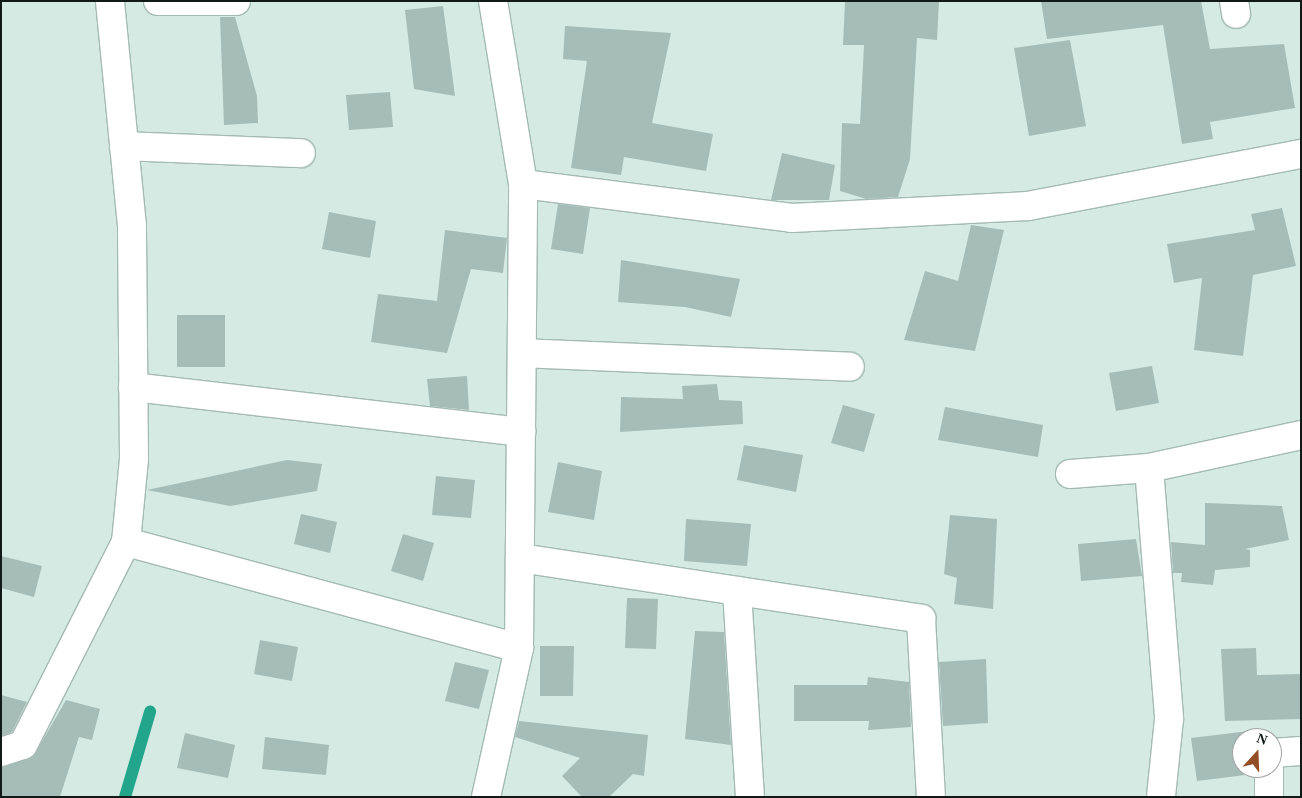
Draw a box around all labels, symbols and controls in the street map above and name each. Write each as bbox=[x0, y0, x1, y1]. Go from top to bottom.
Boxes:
north arrow bbox=[1232, 728, 1282, 778]
text: N bbox=[1255, 731, 1269, 748]

